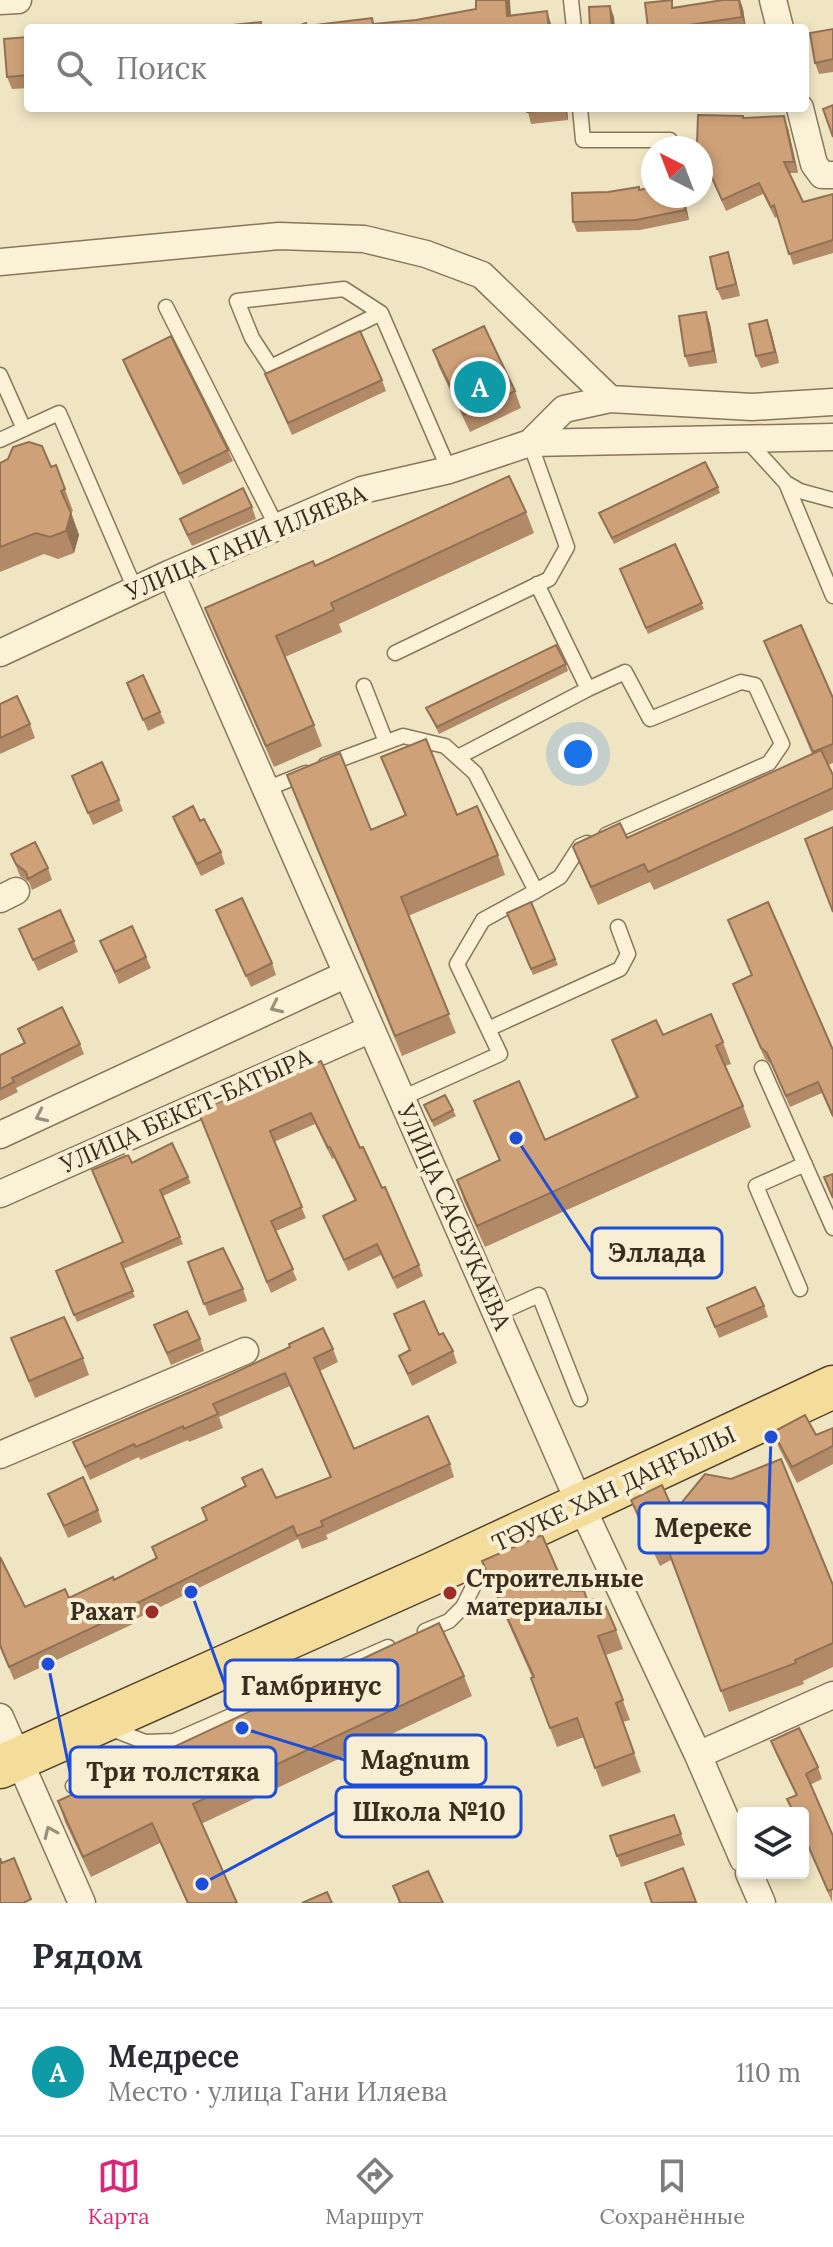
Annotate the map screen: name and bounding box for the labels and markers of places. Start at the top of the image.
pin: A [454,357,506,417]
callout: Эллада [592,1228,722,1278]
callout: Мереке [639,1503,768,1553]
place label: Строительные материалы [466,1563,644,1622]
marker: Строительные материалы [441,1584,459,1602]
place label: Рахат [70,1596,136,1627]
marker: Рахат [143,1603,161,1621]
callout: Гамбринус [225,1660,398,1710]
callout: Magnum [345,1735,486,1785]
callout: Три толстяка [70,1747,276,1797]
callout: Школа №10 [336,1787,521,1837]

